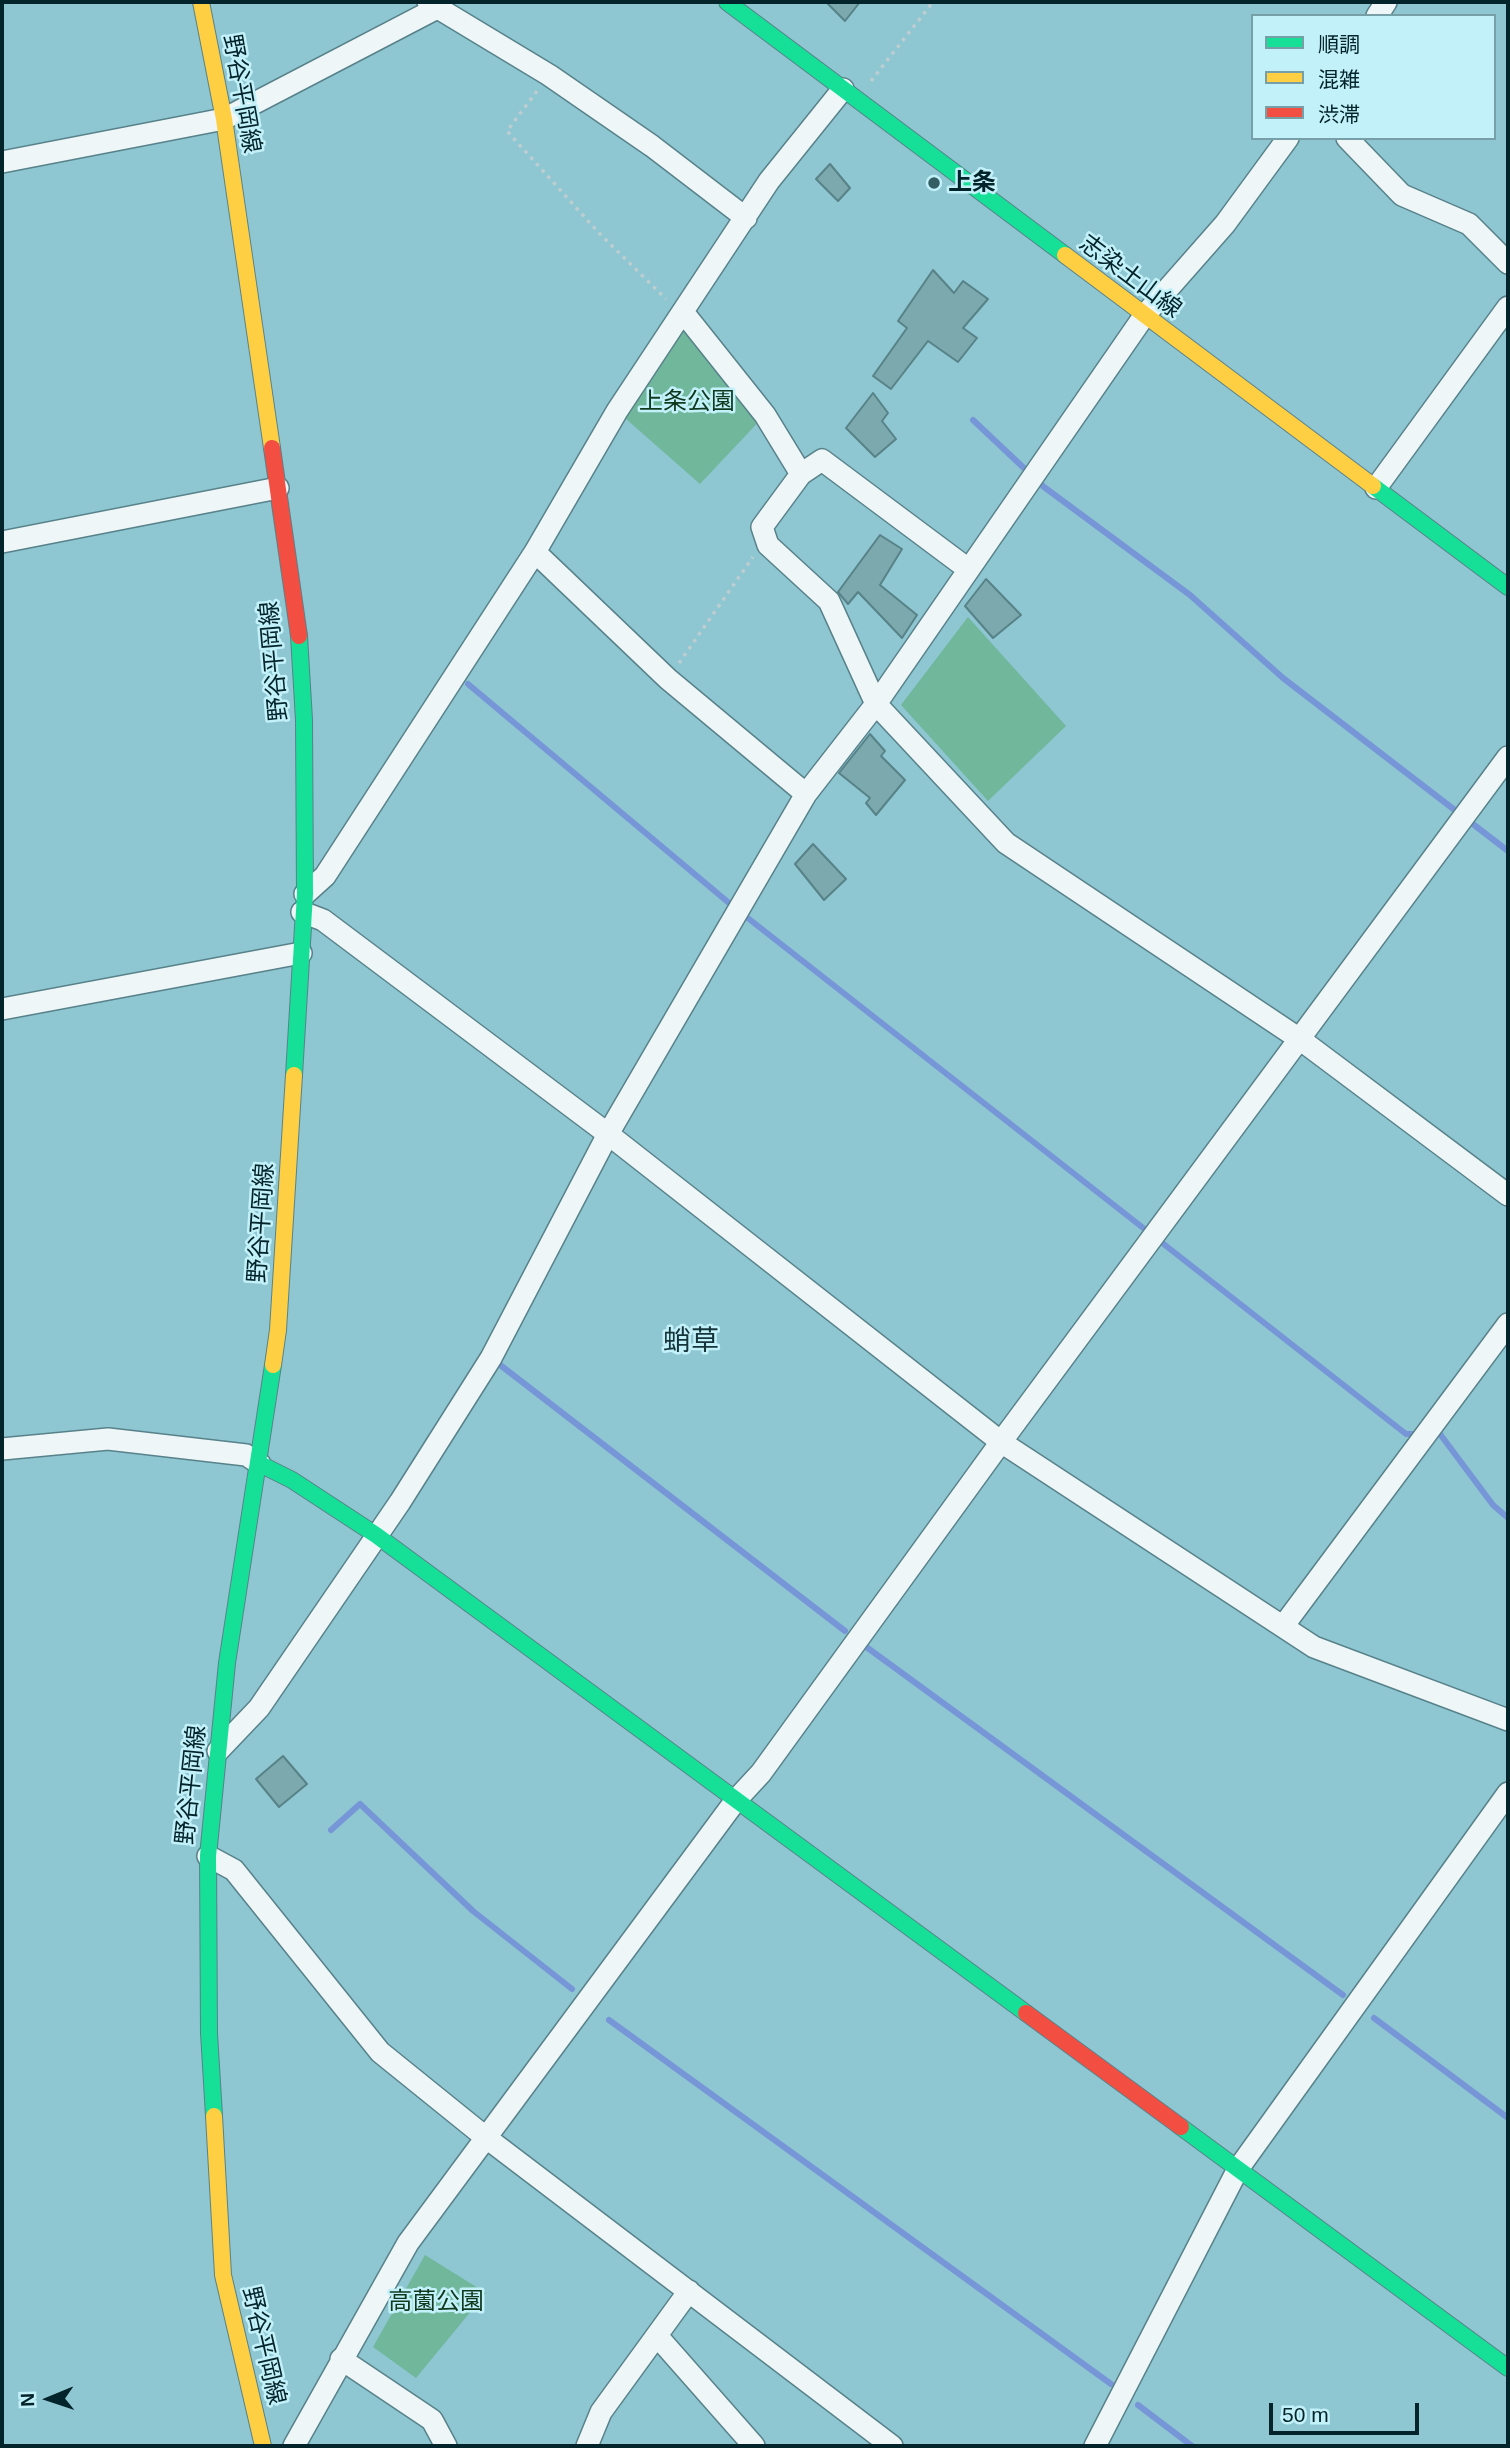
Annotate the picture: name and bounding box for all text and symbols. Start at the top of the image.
legend [1251,14,1496,140]
street label: 野谷平岡線 [216,32,266,156]
text: 順調 [1318,33,1360,56]
text: 混雑 [1318,68,1360,91]
text: 渋滞 [1318,103,1360,126]
place label: 上条 [948,169,996,197]
marker: 上条 [926,175,942,191]
street label: 志染土山線 [1073,229,1187,325]
park label: 上条公園 [639,388,735,416]
street label: 野谷平岡線 [255,600,295,722]
street label: 野谷平岡線 [243,1162,281,1284]
district label: 蛸草 [663,1325,719,1359]
street label: 野谷平岡線 [171,1724,213,1846]
street label: 野谷平岡線 [235,2284,291,2408]
park label: 高薗公園 [388,2288,484,2316]
north arrow [14,2364,84,2434]
scale bar [1272,2388,1422,2432]
text: N [17,2393,38,2407]
text: 50 m [1282,2403,1329,2426]

